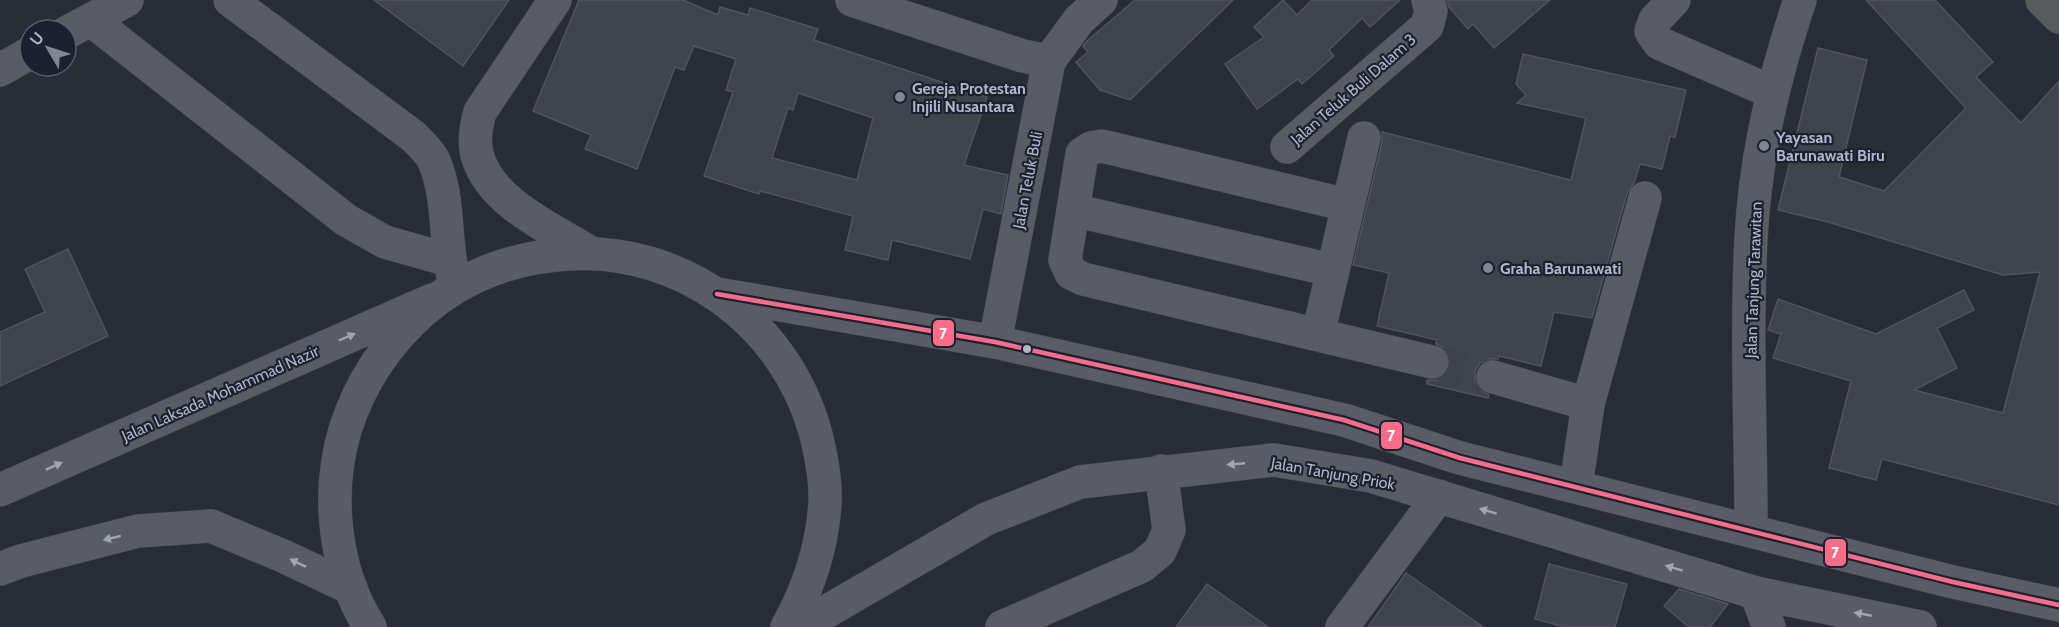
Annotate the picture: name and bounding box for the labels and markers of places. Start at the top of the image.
place label: Gereja Protestan Injili Nusantara [912,79,1026,116]
marker: Gereja Protestan Injili Nusantara [893,90,907,104]
place label: Yayasan Barunawati Biru [1775,128,1885,165]
marker: Yayasan Barunawati Biru [1757,139,1771,153]
place label: Graha Barunawati [1500,259,1621,278]
marker: Graha Barunawati [1481,261,1495,275]
unlabelled marker [1021,343,1033,355]

